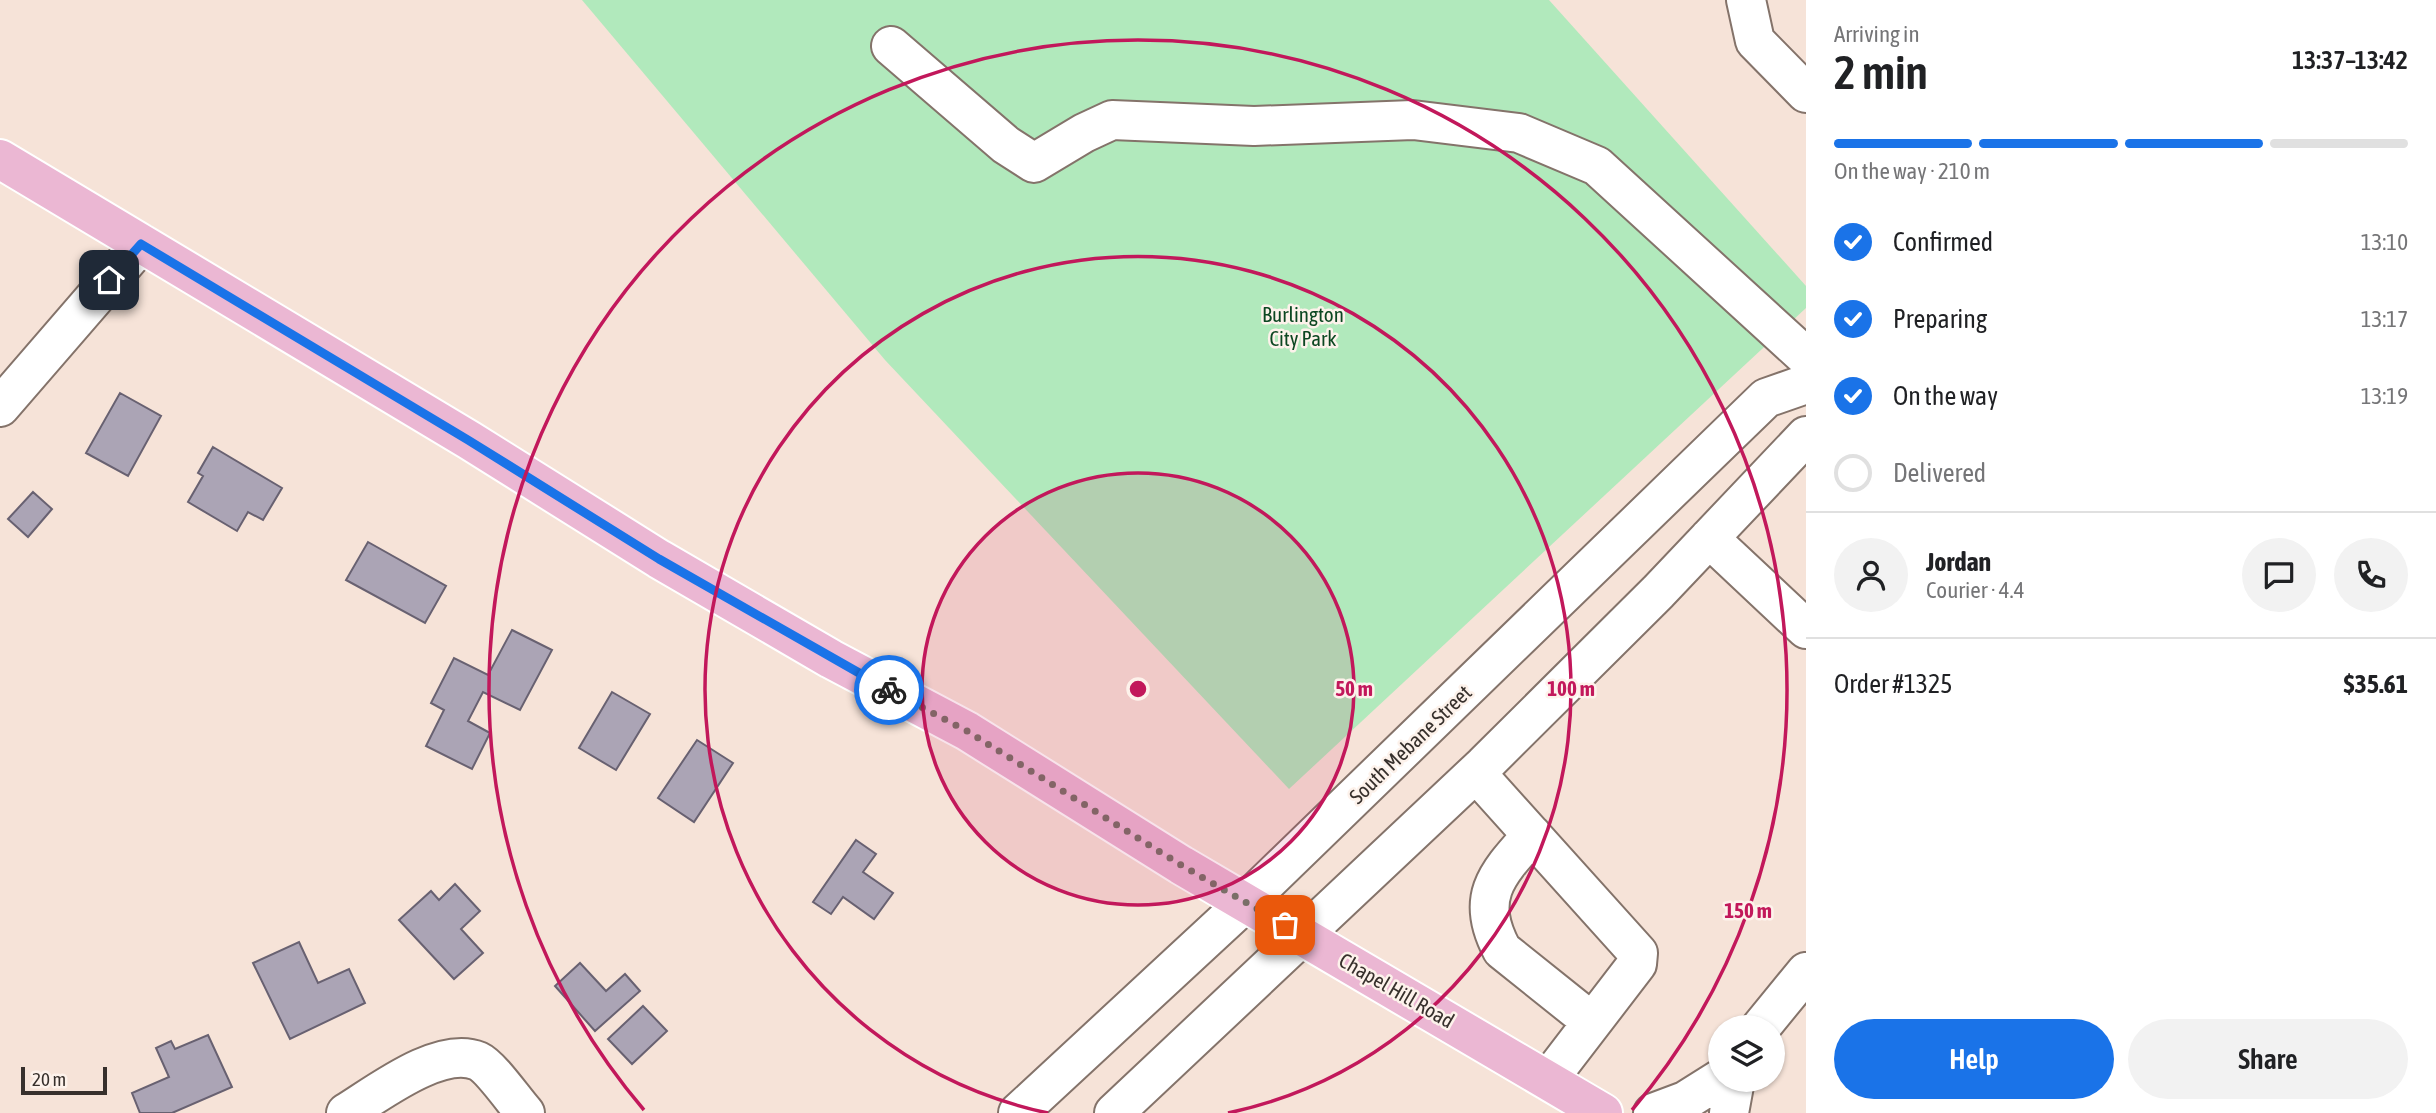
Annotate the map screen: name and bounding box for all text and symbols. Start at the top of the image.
text: Arriving in [1834,21,1920,47]
text: 13:37–13:42 [2292,45,2408,75]
text: 2 min [1834,46,1928,99]
text: On the way · 210 m [1834,158,1990,184]
icon: check [1834,223,1872,261]
text: Confirmed [1893,227,1993,257]
text: 13:10 [2361,229,2408,255]
pin [79,250,139,310]
icon: home [90,261,128,299]
icon: check [1834,300,1872,338]
park label: Burlington City Park [1262,302,1344,350]
text: Preparing [1893,304,1987,334]
text: 13:17 [2361,306,2408,332]
icon: check [1834,377,1872,415]
text: On the way [1893,381,1998,411]
text: 13:19 [2361,383,2408,409]
text: Delivered [1893,458,1986,488]
button: person [1834,538,1908,612]
button: chat [2242,538,2316,612]
button: phone [2334,538,2408,612]
text: Jordan [1926,547,1991,577]
text: Courier · 4.4 [1926,577,2025,603]
courier [854,655,924,725]
text: Order #1325 [1834,669,1953,699]
text: $35.61 [2344,669,2408,699]
icon: bike [870,671,908,709]
text: 50 m [1335,676,1373,700]
text: 100 m [1547,676,1595,700]
centre of rings [1126,677,1150,701]
street label: South Mebane Street [1344,680,1476,808]
pin [1255,895,1315,955]
text: 150 m [1724,898,1772,922]
icon: bag [1266,906,1304,944]
street label: Chapel Hill Road [1335,947,1459,1033]
map controls [1708,1015,1785,1092]
button: layers [1708,1015,1785,1092]
button: Help [1834,1019,2114,1099]
button: Share [2128,1019,2408,1099]
scale bar [21,1064,107,1096]
text: 20 m [32,1068,66,1090]

